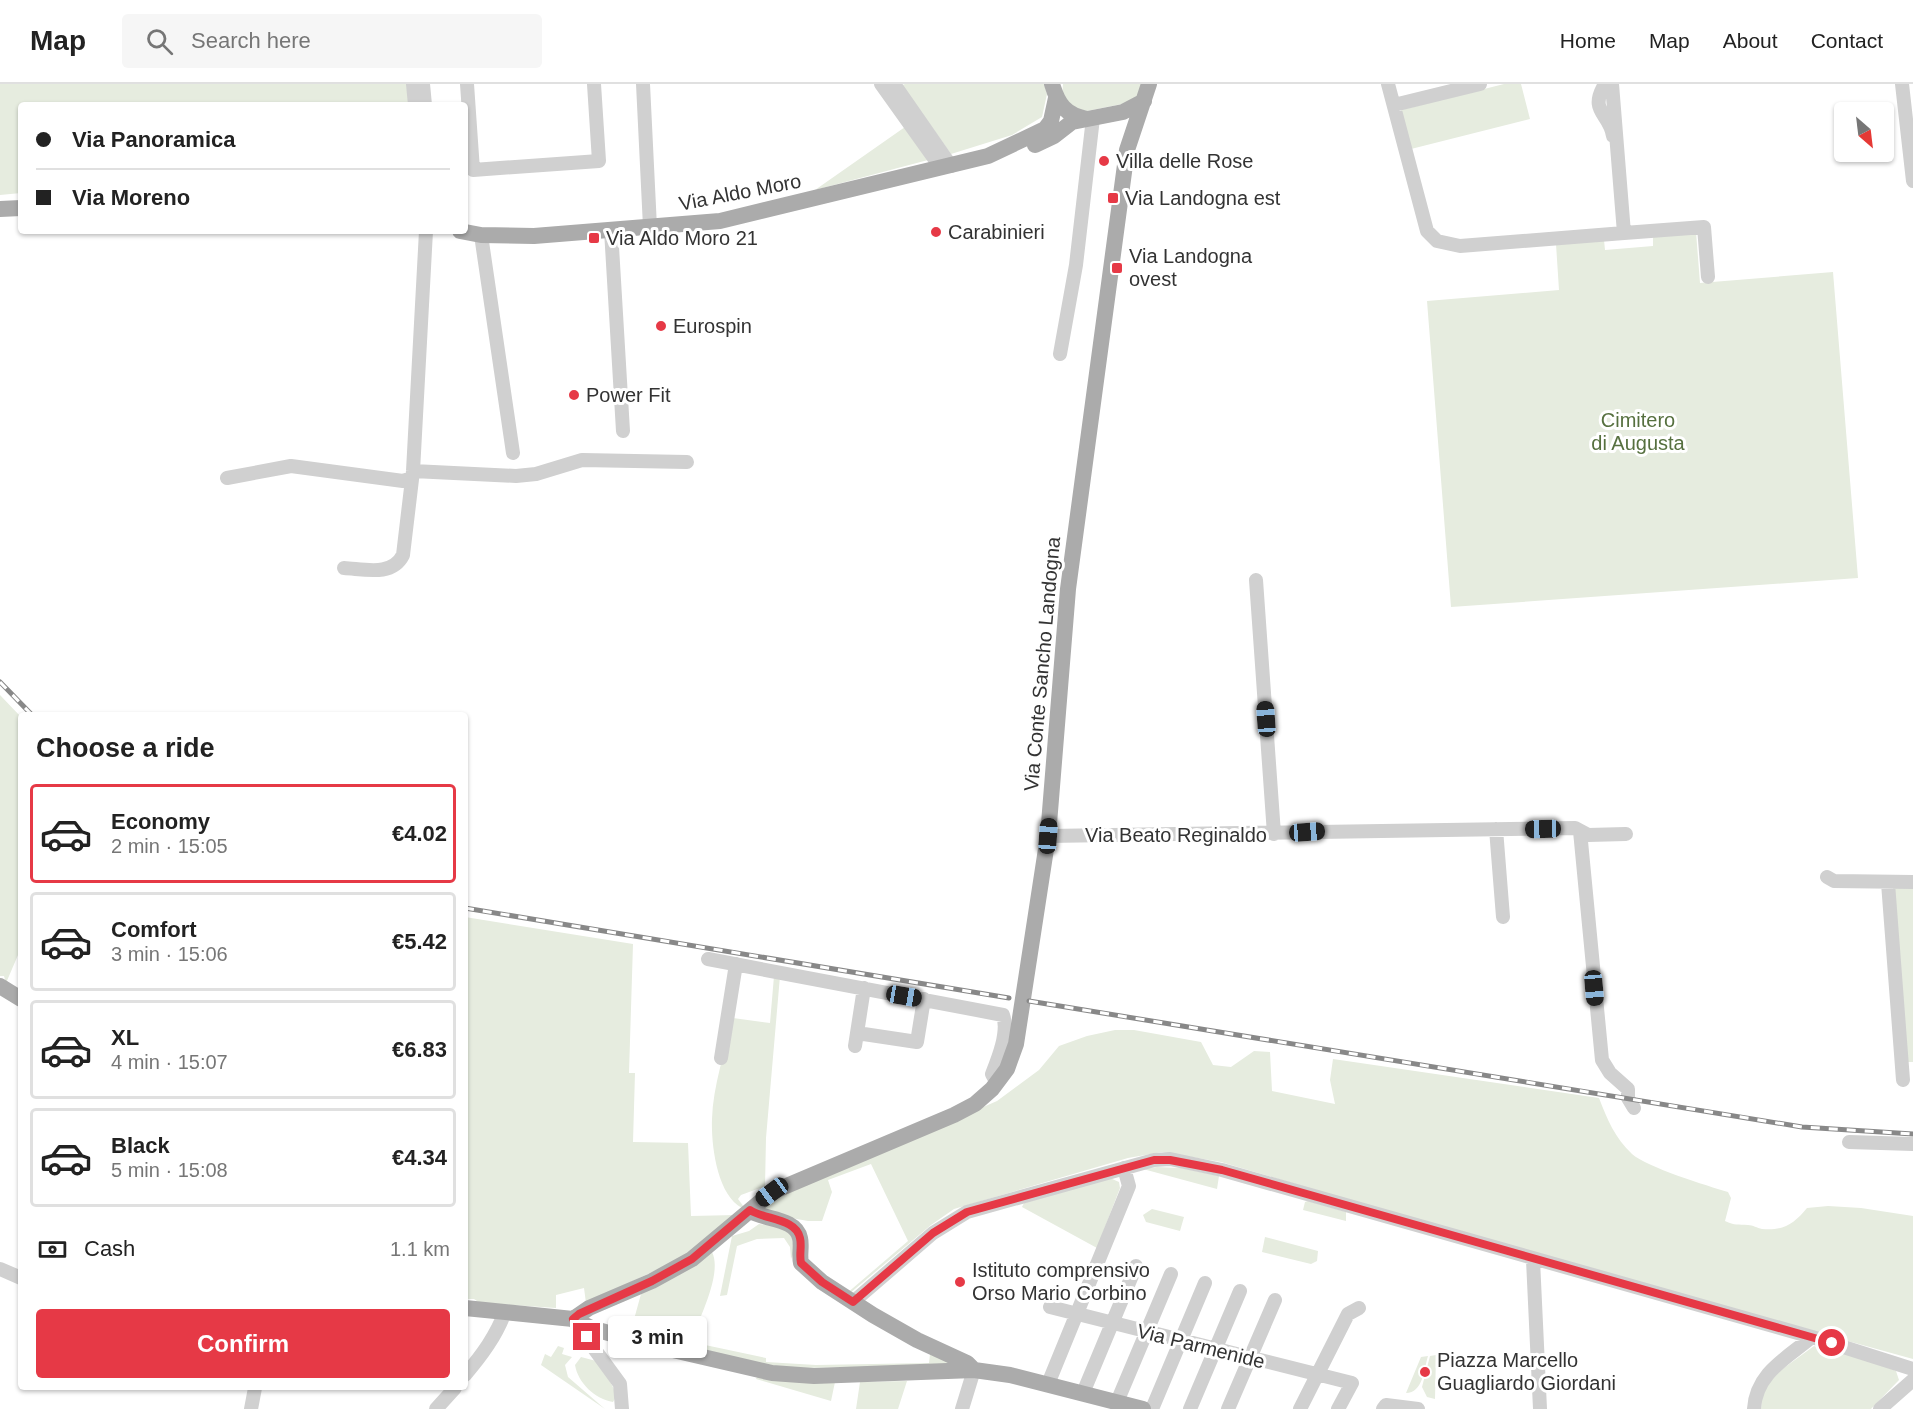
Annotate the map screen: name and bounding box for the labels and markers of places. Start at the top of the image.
place label: Villa delle Rose [1116,150,1254,172]
marker: Villa delle Rose [1097,154,1111,168]
place label: Via Landogna est [1125,187,1281,209]
marker: Via Landogna est [1106,191,1120,205]
place label: Carabinieri [948,221,1045,243]
marker: Carabinieri [929,225,943,239]
place label: Via Aldo Moro 21 [606,227,758,249]
marker: Via Aldo Moro 21 [587,231,601,245]
place label: Via Landogna ovest [1129,245,1253,290]
marker: Via Landogna ovest [1110,261,1124,275]
place label: Eurospin [673,315,752,337]
marker: Eurospin [654,319,668,333]
place label: Power Fit [586,384,671,406]
marker: Power Fit [567,388,581,402]
place label: Istituto comprensivo Orso Mario Corbino [972,1259,1150,1304]
marker: Istituto comprensivo Orso Mario Corbino [953,1275,967,1289]
place label: Piazza Marcello Guagliardo Giordani [1437,1349,1616,1394]
marker: Piazza Marcello Guagliardo Giordani [1418,1365,1432,1379]

